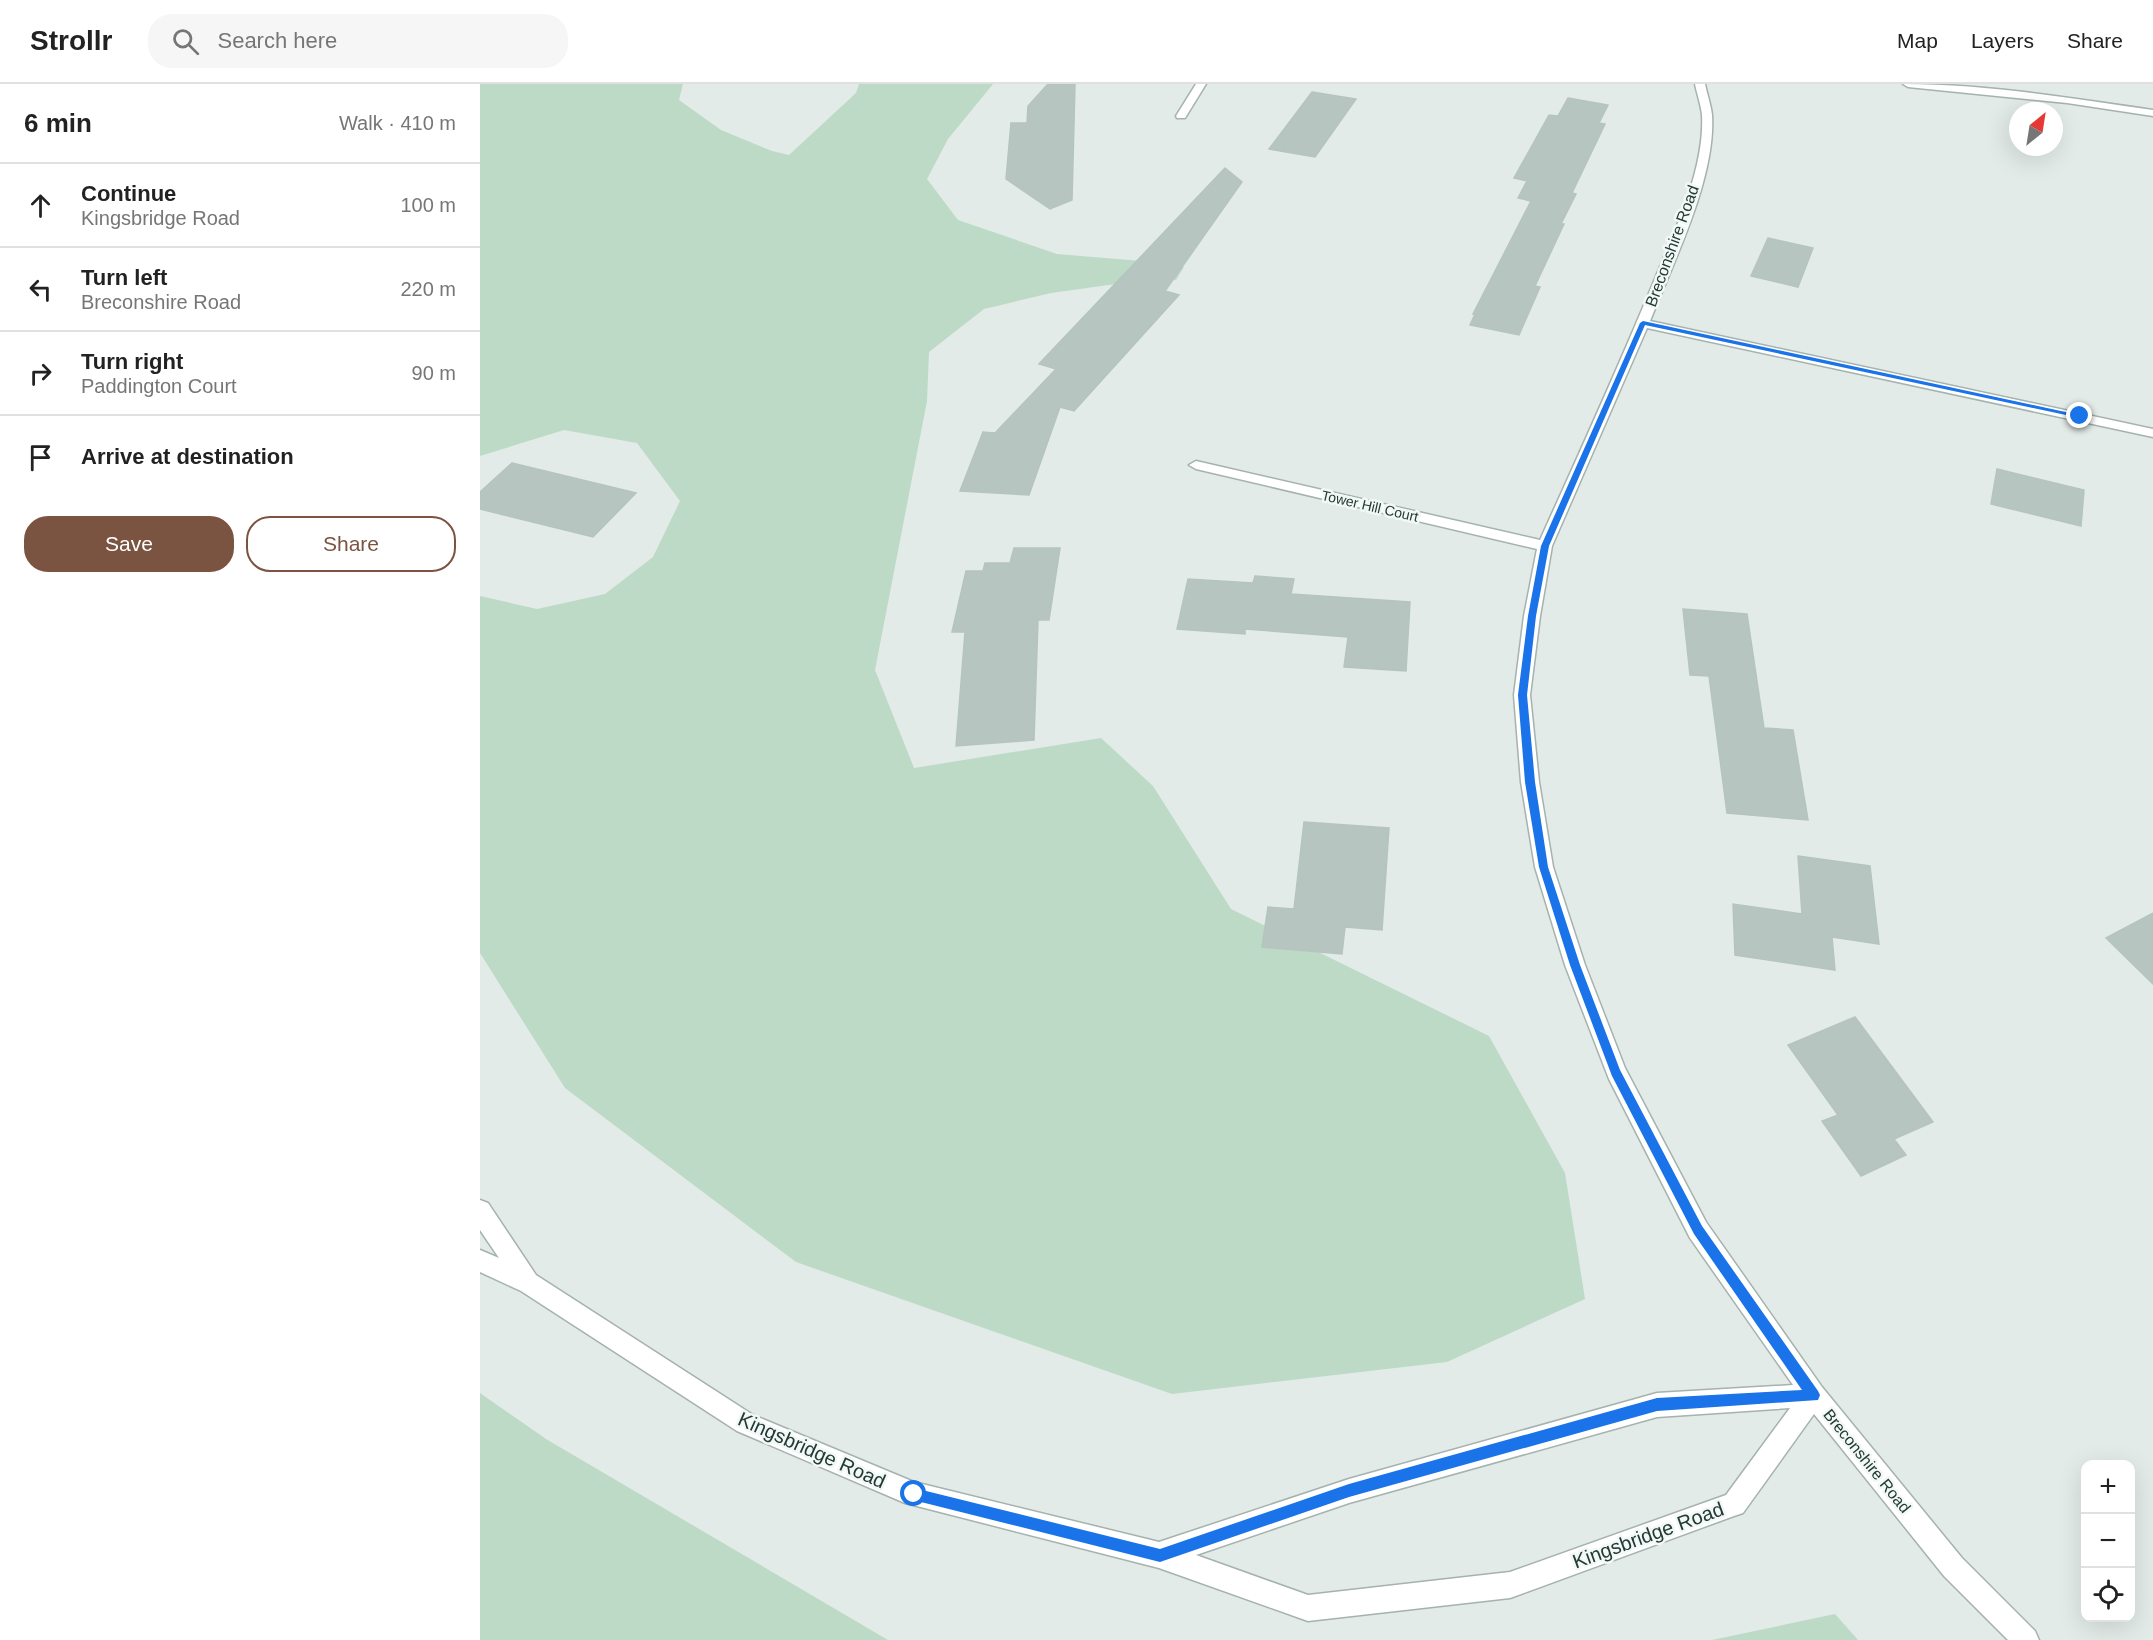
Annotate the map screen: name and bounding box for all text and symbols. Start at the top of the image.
search box [148,14,568,68]
text: Strollr [30,25,112,56]
icon: search [169,25,202,58]
text: Search here [217,28,337,53]
text: Map [1897,29,1938,52]
text: Layers [1971,29,2034,52]
text: Share [2067,29,2123,52]
north arrow [2009,102,2063,156]
text: 6 min [24,108,92,138]
text: Walk · 410 m [339,112,456,134]
text: Continue [81,181,176,206]
street label: Breconshire Road [1642,183,1702,309]
icon: ahead [24,189,57,222]
text: 100 m [400,194,456,216]
text: Kingsbridge Road [81,207,240,229]
text: Turn left [81,265,167,290]
icon: left [24,273,57,306]
text: 220 m [400,278,456,300]
text: Breconshire Road [81,291,241,313]
text: Turn right [81,349,183,374]
icon: right [24,357,57,390]
text: 90 m [412,362,456,384]
text: Paddington Court [81,375,237,397]
route end [2066,402,2092,428]
icon: arrive [24,441,57,474]
text: Arrive at destination [81,444,294,469]
street label: Tower Hill Court [1320,487,1420,525]
button: Save [24,516,234,572]
button: Share [246,516,456,572]
street label: Breconshire Road [1820,1406,1914,1516]
street label: Kingsbridge Road [735,1408,889,1492]
map controls [2081,1460,2135,1622]
button: + [2081,1460,2135,1514]
route start [900,1480,926,1506]
street label: Kingsbridge Road [1570,1497,1726,1573]
button: − [2081,1514,2135,1568]
button: locate [2081,1568,2135,1622]

